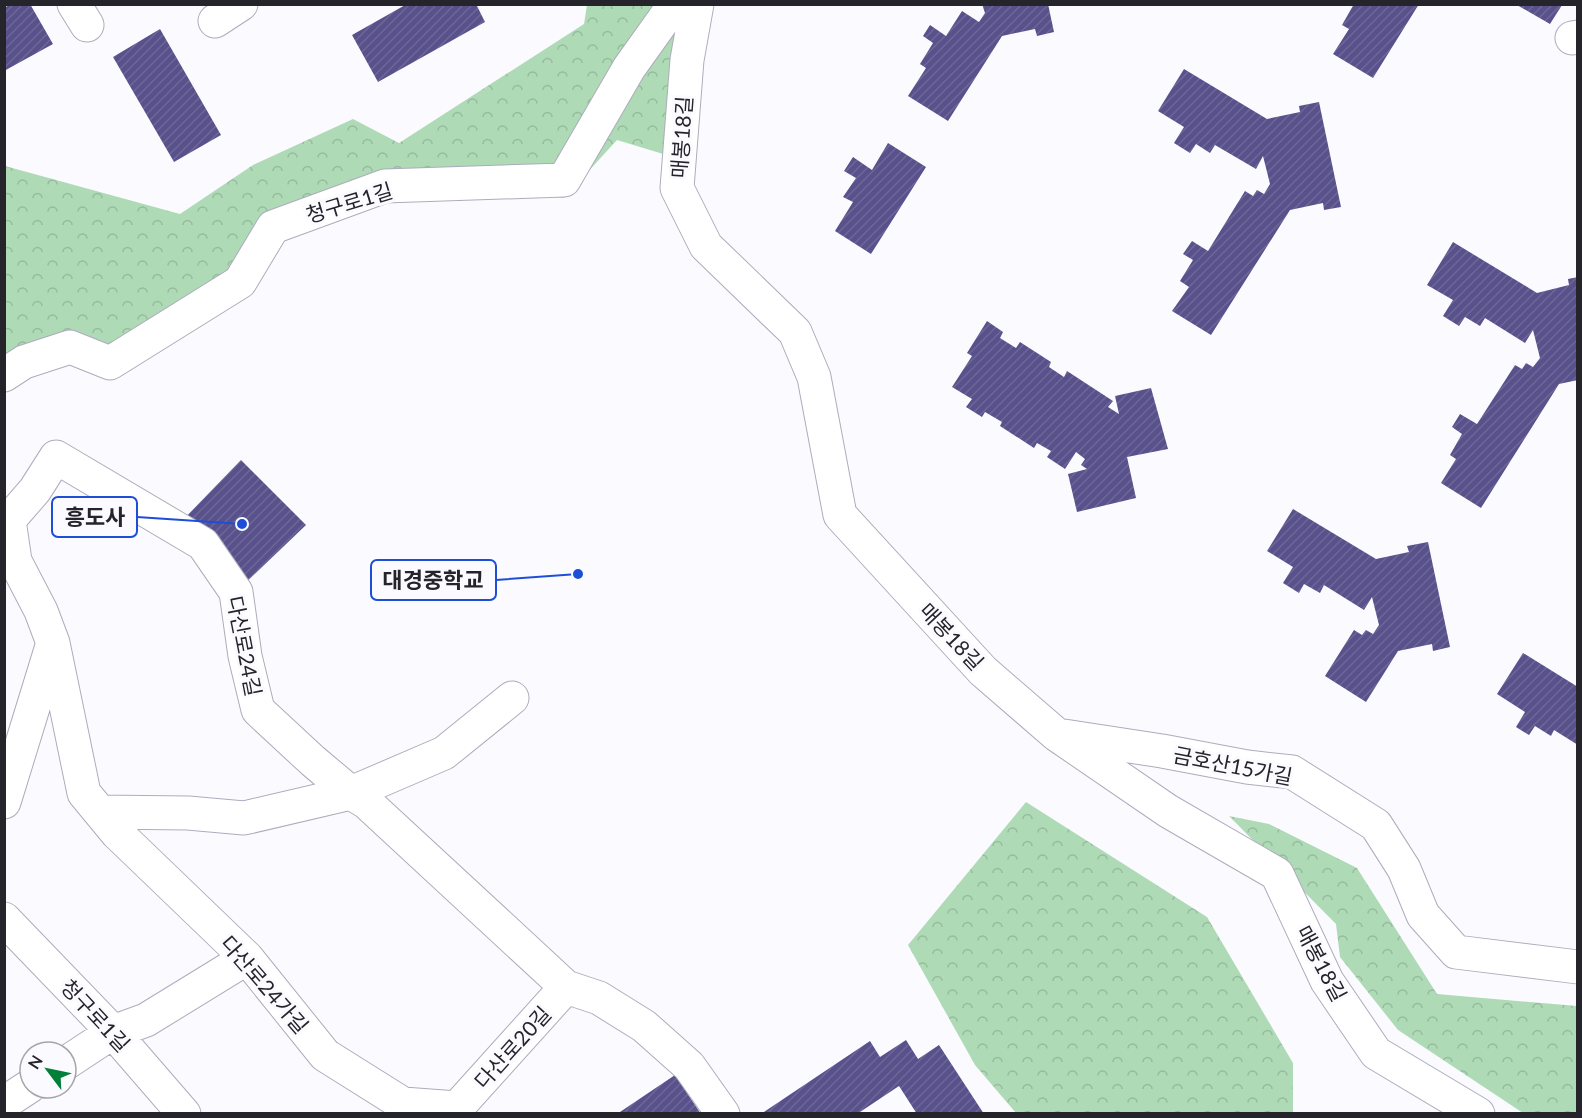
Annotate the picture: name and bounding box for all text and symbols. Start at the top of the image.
street label: 매봉18길 [666,95,696,179]
street label: 청구로1길 [303,177,395,227]
callout: 흥도사 [52,497,137,537]
text: 흥도사 [65,503,125,530]
callout: 대경중학교 [371,560,496,600]
text: 대경중학교 [382,566,484,593]
street label: 다산로24길 [223,594,267,698]
street label: 매봉18길 [915,597,989,675]
street label: 금호산15가길 [1171,741,1295,789]
street label: 매봉18길 [1292,921,1352,1005]
street label: 다산로24가길 [216,930,314,1038]
street label: 청구로1길 [56,974,136,1056]
street label: 다산로20길 [469,1001,555,1093]
north arrow [18,1040,78,1100]
text: N [24,1052,46,1072]

